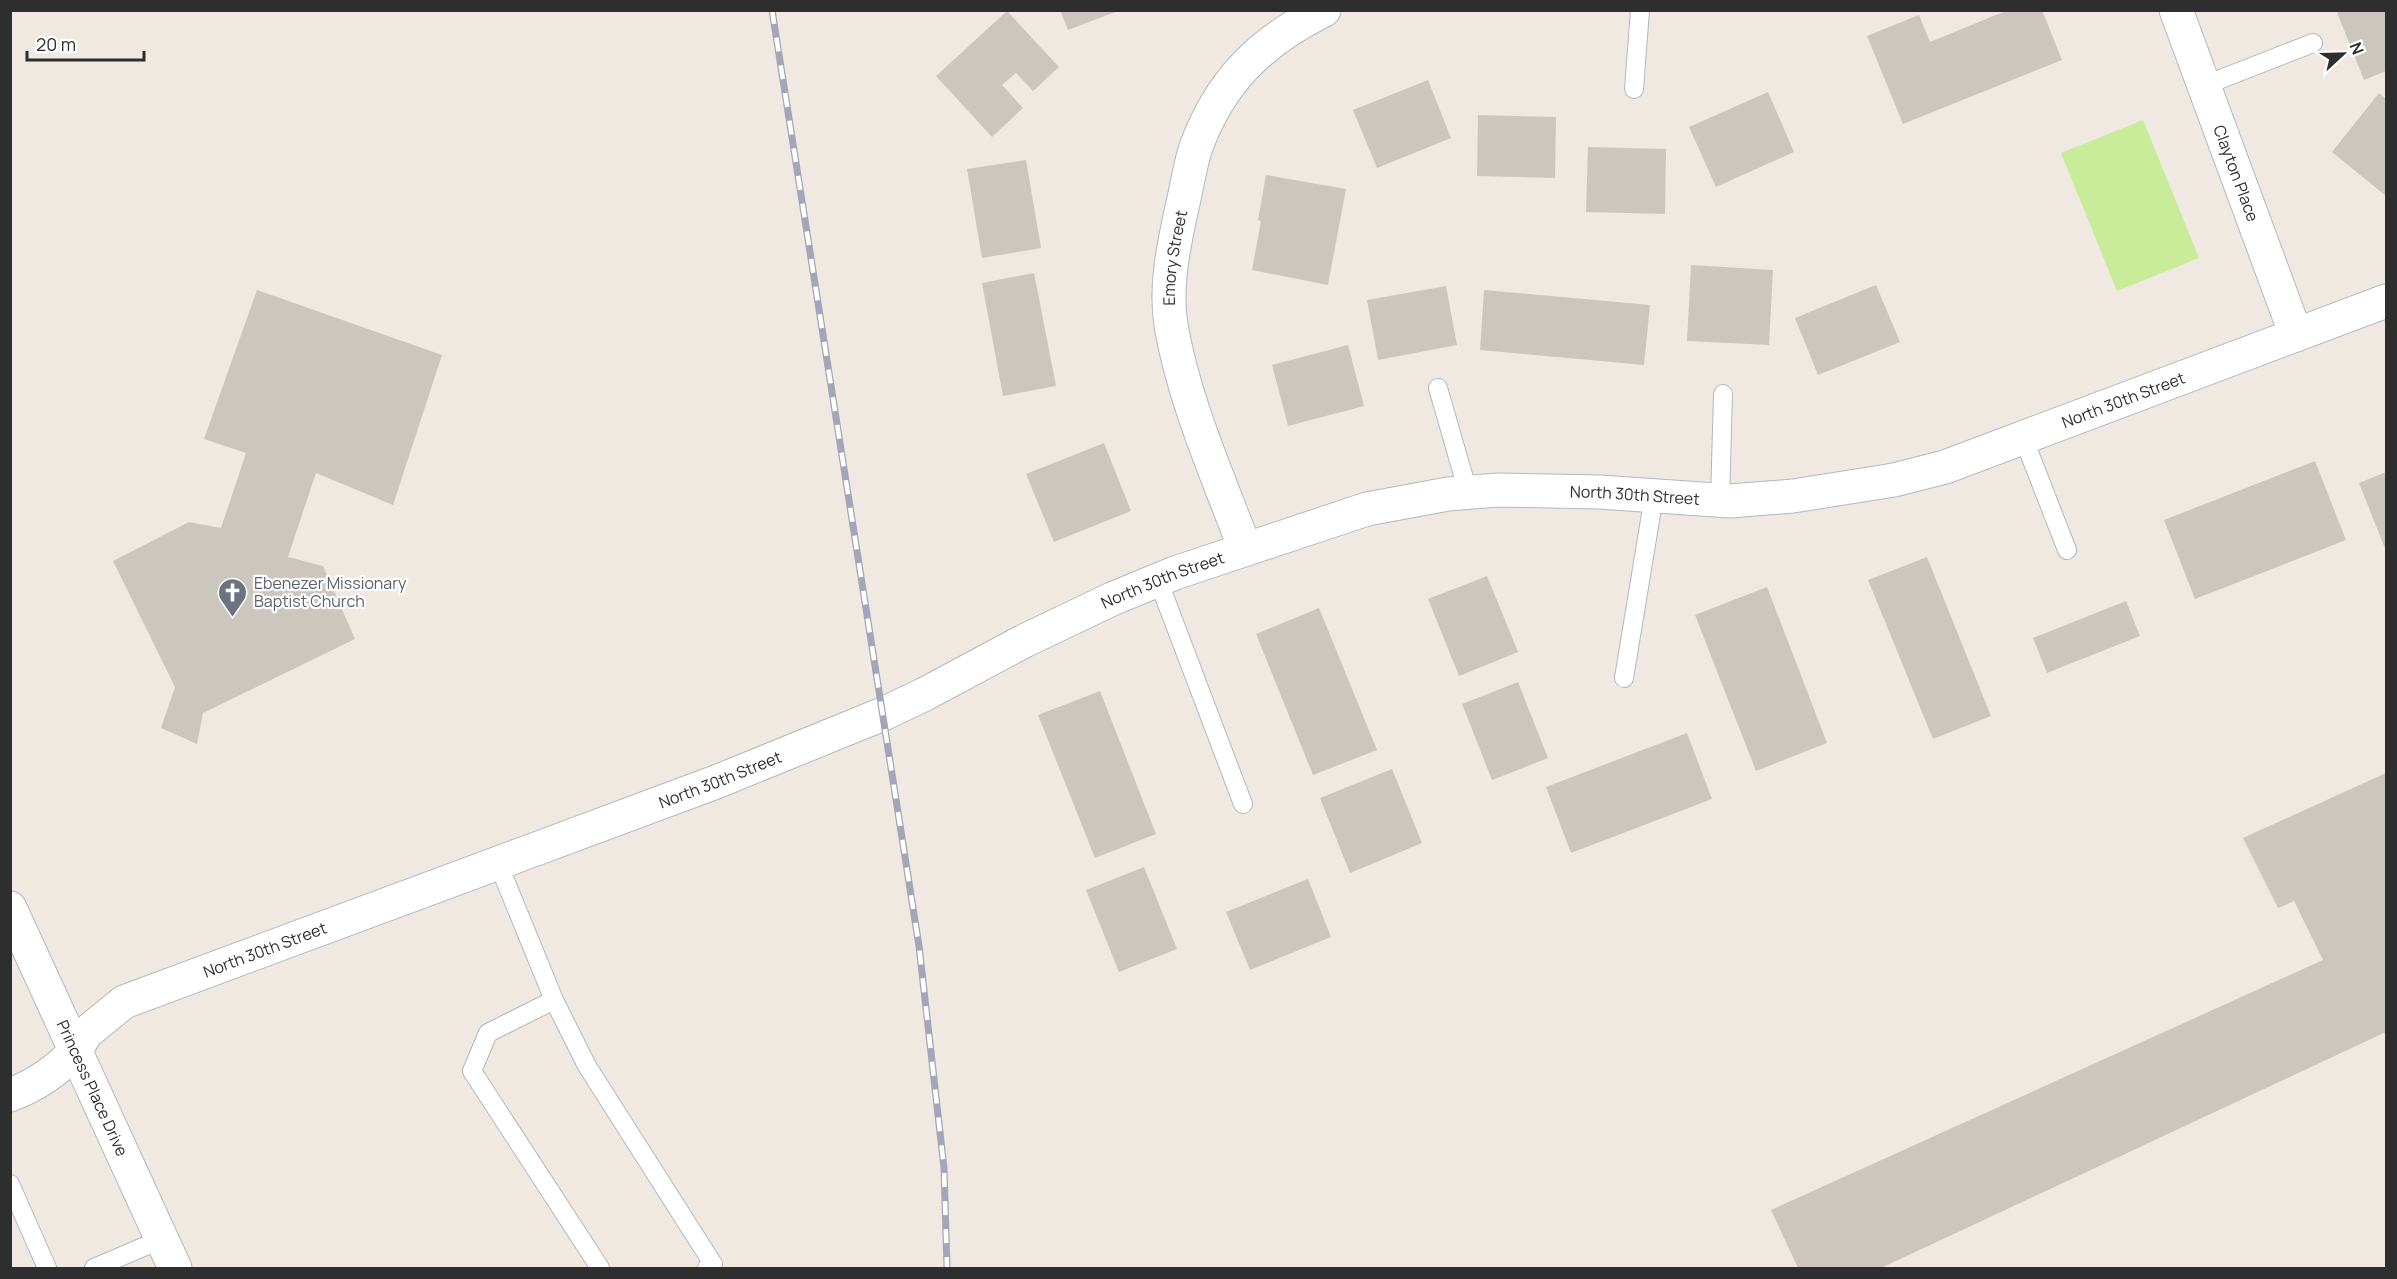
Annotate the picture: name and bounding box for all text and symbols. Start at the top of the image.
scale bar [27,24,144,62]
north arrow [2313,24,2373,84]
text: 20 m [36,32,76,56]
text: N [2345,39,2369,58]
street label: Clayton Place [2208,122,2264,225]
street label: Emory Street [1158,208,1192,306]
street label: North 30th Street [2059,367,2188,433]
street label: North 30th Street [1570,480,1701,510]
street label: North 30th Street [1097,546,1227,614]
place label: Ebenezer Missionary Baptist Church [254,572,407,612]
church icon: Ebenezer Missionary Baptist Church [217,576,249,618]
street label: North 30th Street [656,746,785,813]
street label: North 30th Street [200,917,330,983]
street label: Princess Place Drive [52,1016,133,1160]

